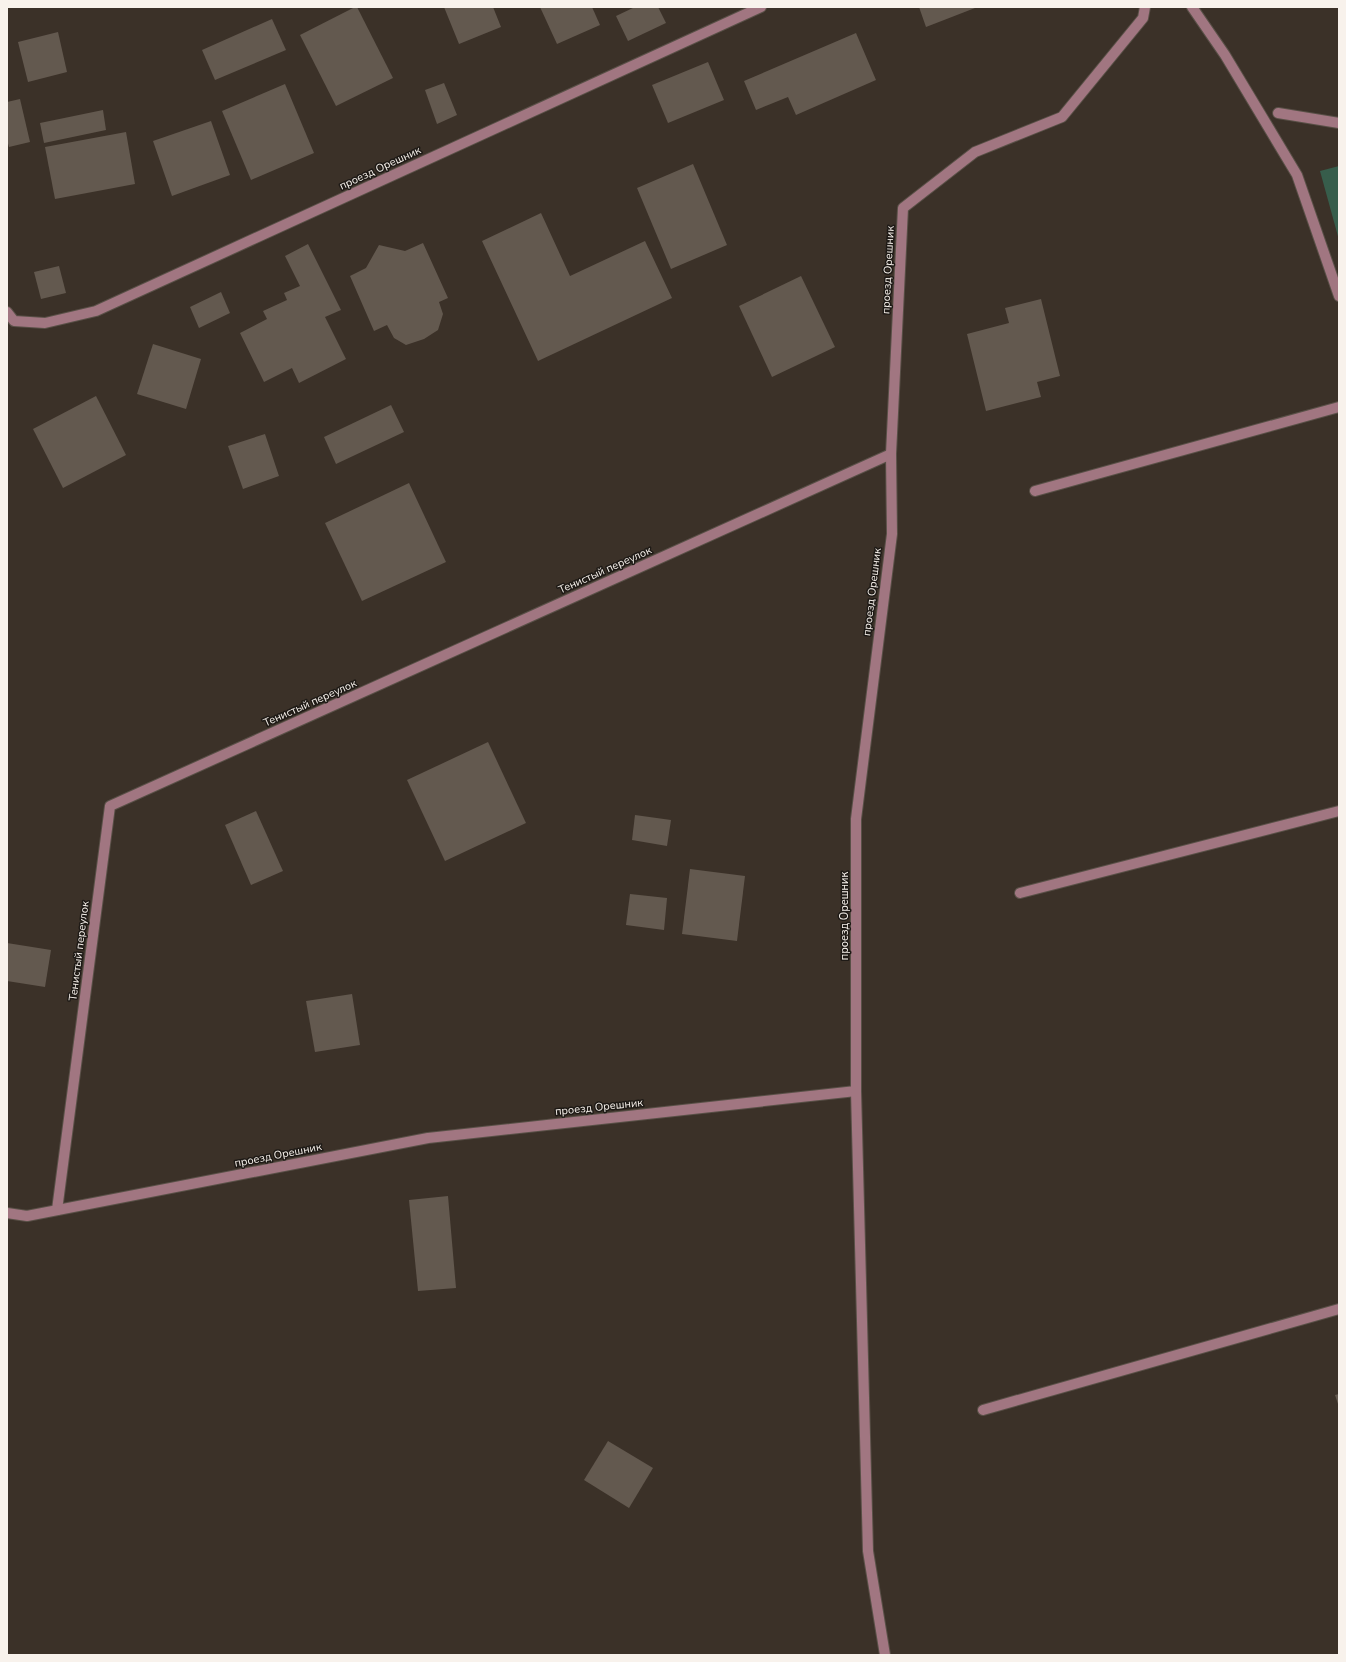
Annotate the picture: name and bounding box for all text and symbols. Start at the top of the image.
street label: проезд Орешник [337,142,423,193]
street label: проезд Орешник [878,225,898,315]
street label: Тенистый переулок [556,543,654,597]
street label: проезд Орешник [859,547,885,637]
street label: Тенистый переулок [261,676,359,730]
street label: проезд Орешник [837,872,852,960]
street label: Тенистый переулок [65,900,93,1002]
street label: проезд Орешник [554,1095,644,1119]
street label: проезд Орешник [233,1139,323,1171]

